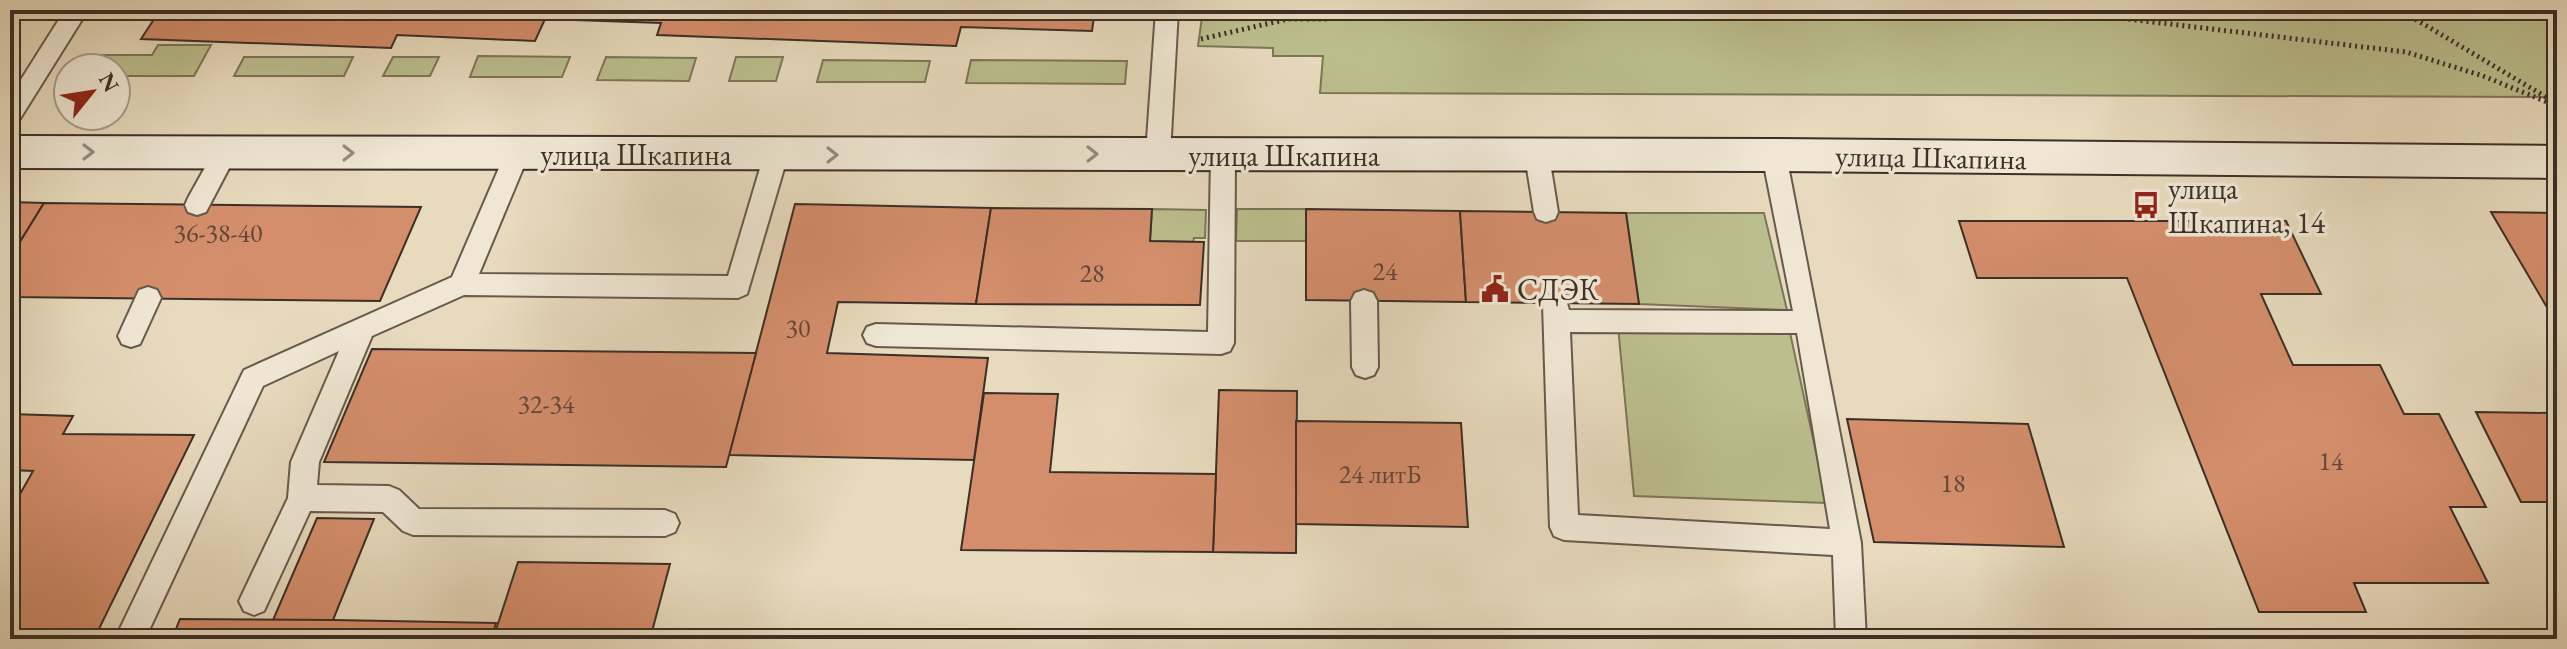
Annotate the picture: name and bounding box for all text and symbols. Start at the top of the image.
north arrow [52,52,132,132]
text: N [92,67,126,97]
street label: улица Шкапина [540,135,732,174]
street label: улица Шкапина [1188,136,1380,175]
street label: улица Шкапина [1835,136,2027,178]
one-way arrow [82,143,95,161]
one-way arrow [342,144,355,162]
one-way arrow [1086,145,1099,163]
one-way arrow [826,146,839,164]
place label: улица Шкапина, 14 [2168,169,2326,242]
bus stop icon: улица Шкапина, 14 [2131,190,2161,220]
house number: 36-38-40 [173,216,263,250]
house number: 24 [1373,254,1398,288]
house number: 28 [1080,256,1104,290]
place label: СДЭК [1517,270,1599,309]
public building icon: СДЭК [1480,274,1510,304]
house number: 30 [786,311,810,345]
house number: 32-34 [517,387,575,421]
house number: 14 [2319,444,2344,478]
house number: 24 литБ [1339,457,1421,491]
house number: 18 [1941,466,1965,500]

